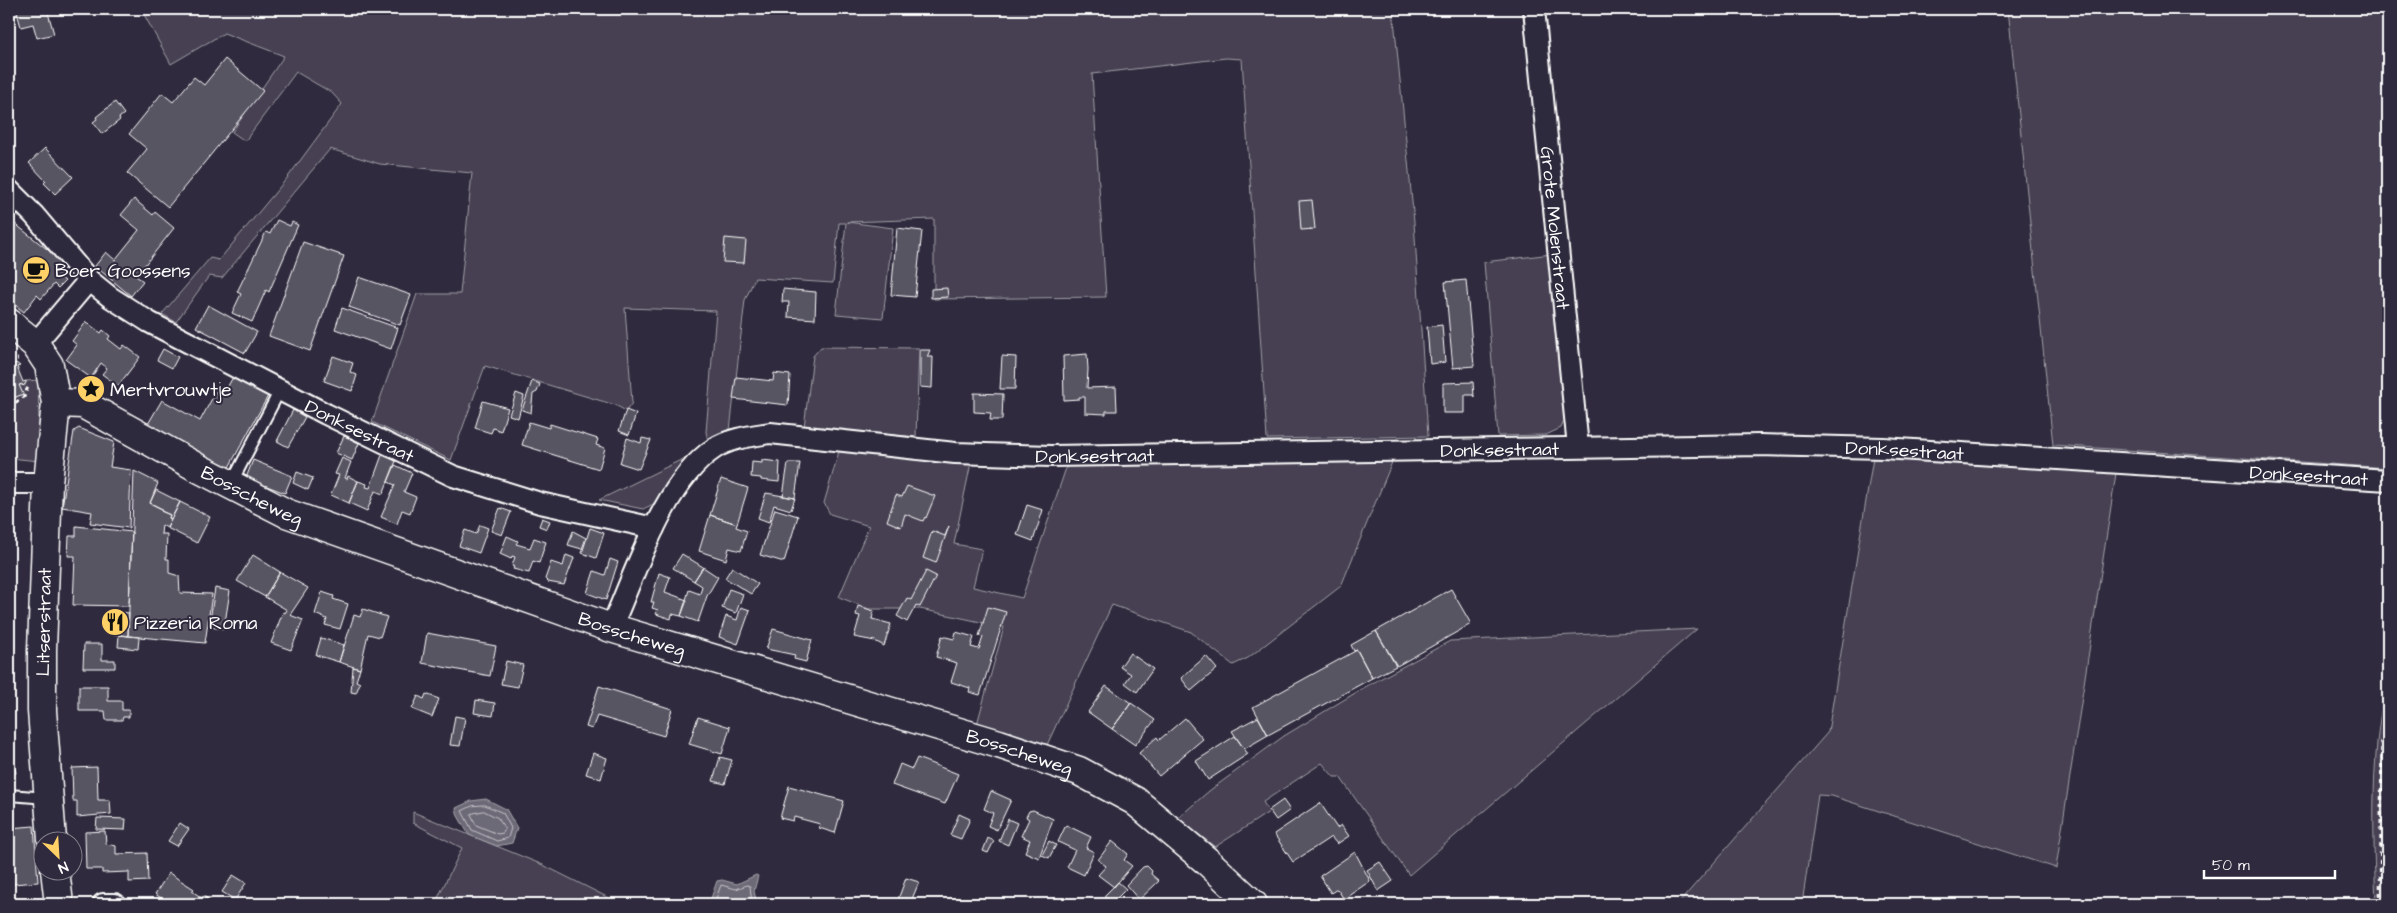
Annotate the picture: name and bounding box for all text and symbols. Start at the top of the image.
street label: Grote Molenstraat [1533,145,1576,311]
cafe icon: Boer Goossens [21,255,51,285]
place label: Boer Goossens [55,258,191,285]
place icon: Mertvrouwtje [76,374,106,404]
place label: Mertvrouwtje [110,377,232,404]
street label: Donksestraat [300,393,419,470]
street label: Donksestraat [1845,435,1965,468]
street label: Donksestraat [1440,436,1560,465]
street label: Donksestraat [1035,442,1155,471]
street label: Donksestraat [2249,459,2369,494]
street label: Bosscheweg [196,460,306,534]
street label: Litserstraat [30,567,59,677]
street label: Bosscheweg [574,606,688,665]
restaurant icon: Pizzeria Roma [100,607,130,637]
place label: Pizzeria Roma [134,610,258,637]
street label: Bosscheweg [963,723,1076,784]
north arrow [32,830,82,880]
scale bar [2204,848,2336,880]
text: 50 m [2212,855,2250,876]
text: N [55,856,71,878]

